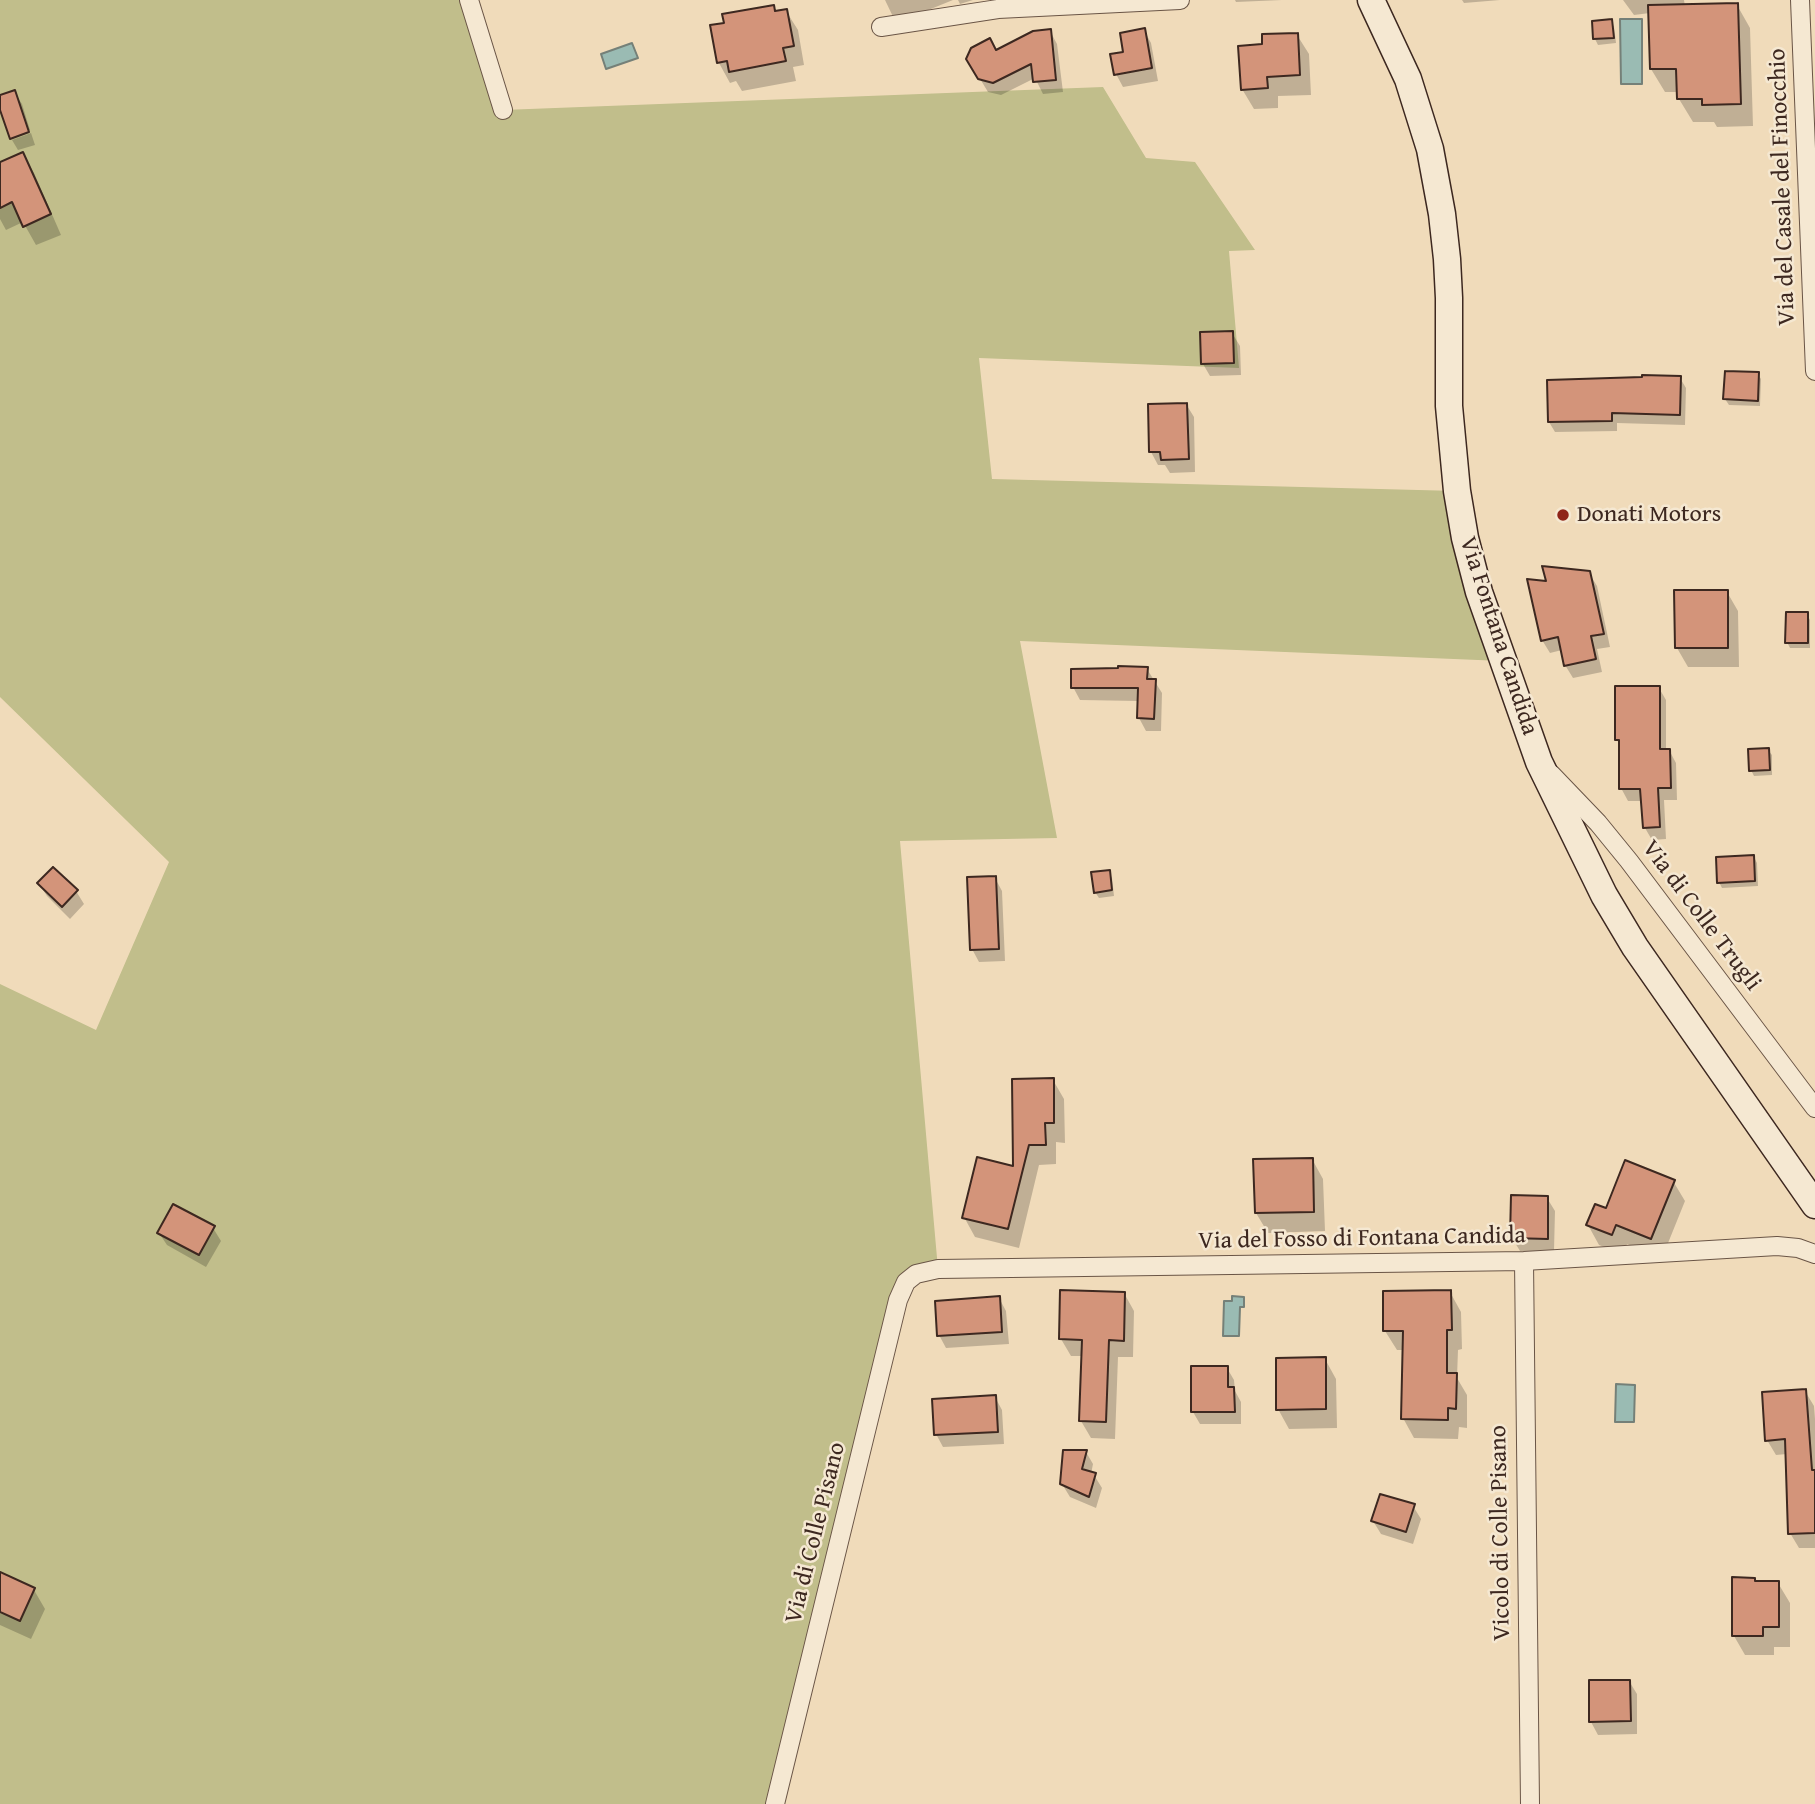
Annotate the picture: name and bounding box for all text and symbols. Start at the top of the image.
street label: Via del Casale del Finocchio [1764,48,1802,326]
place label: Donati Motors [1577,501,1721,529]
marker: Donati Motors [1555,507,1571,523]
street label: Via Fontana Candida [1452,533,1544,739]
street label: Via di Colle Trugli [1635,835,1767,997]
street label: Via del Fosso di Fontana Candida [1198,1222,1526,1256]
street label: Vicolo di Colle Pisano [1485,1425,1517,1641]
street label: Via di Colle Pisano [780,1440,852,1626]

